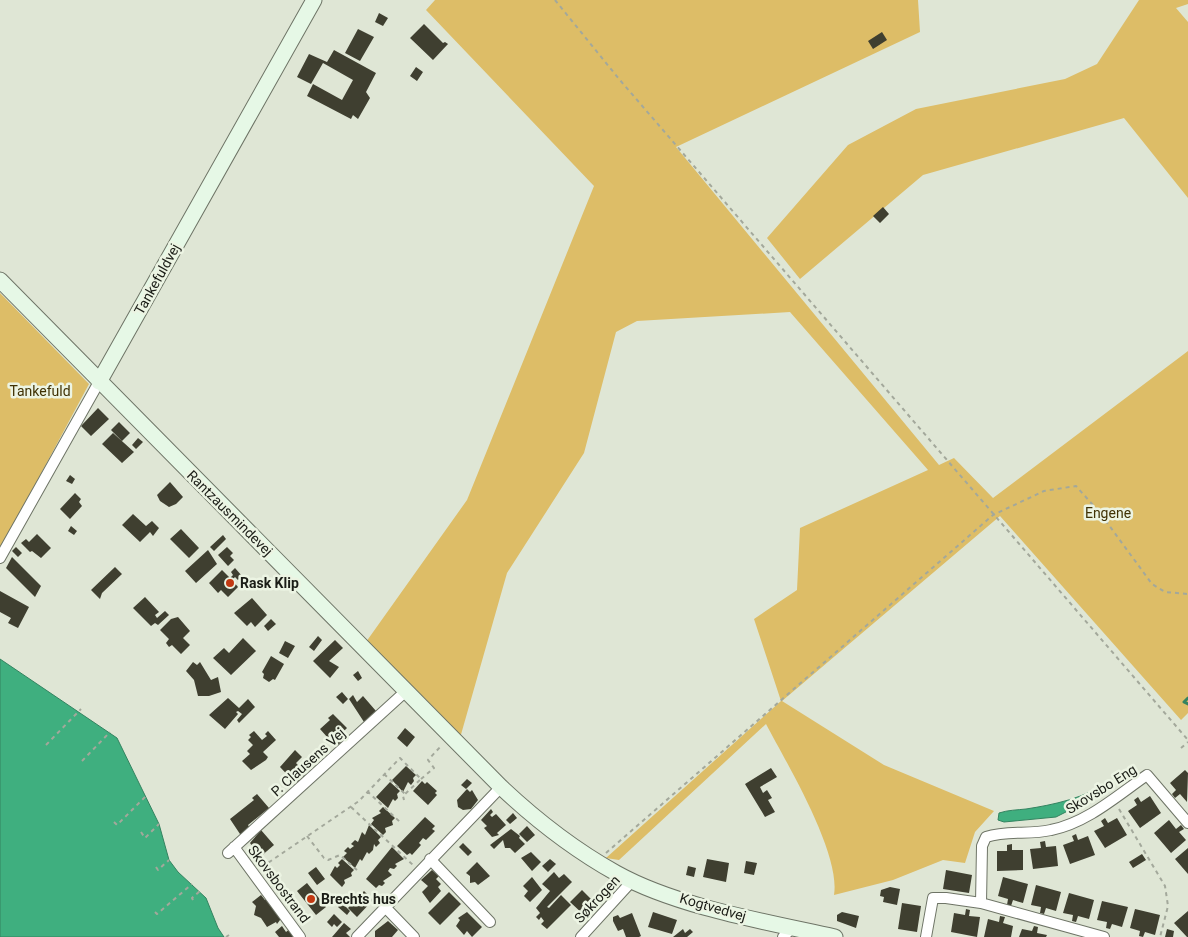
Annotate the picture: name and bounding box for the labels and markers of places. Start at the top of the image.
place label: Rask Klip [240,575,299,591]
marker: Rask Klip [224,577,236,589]
place label: Brechts hus [321,891,396,907]
marker: Brechts hus [305,893,317,905]

